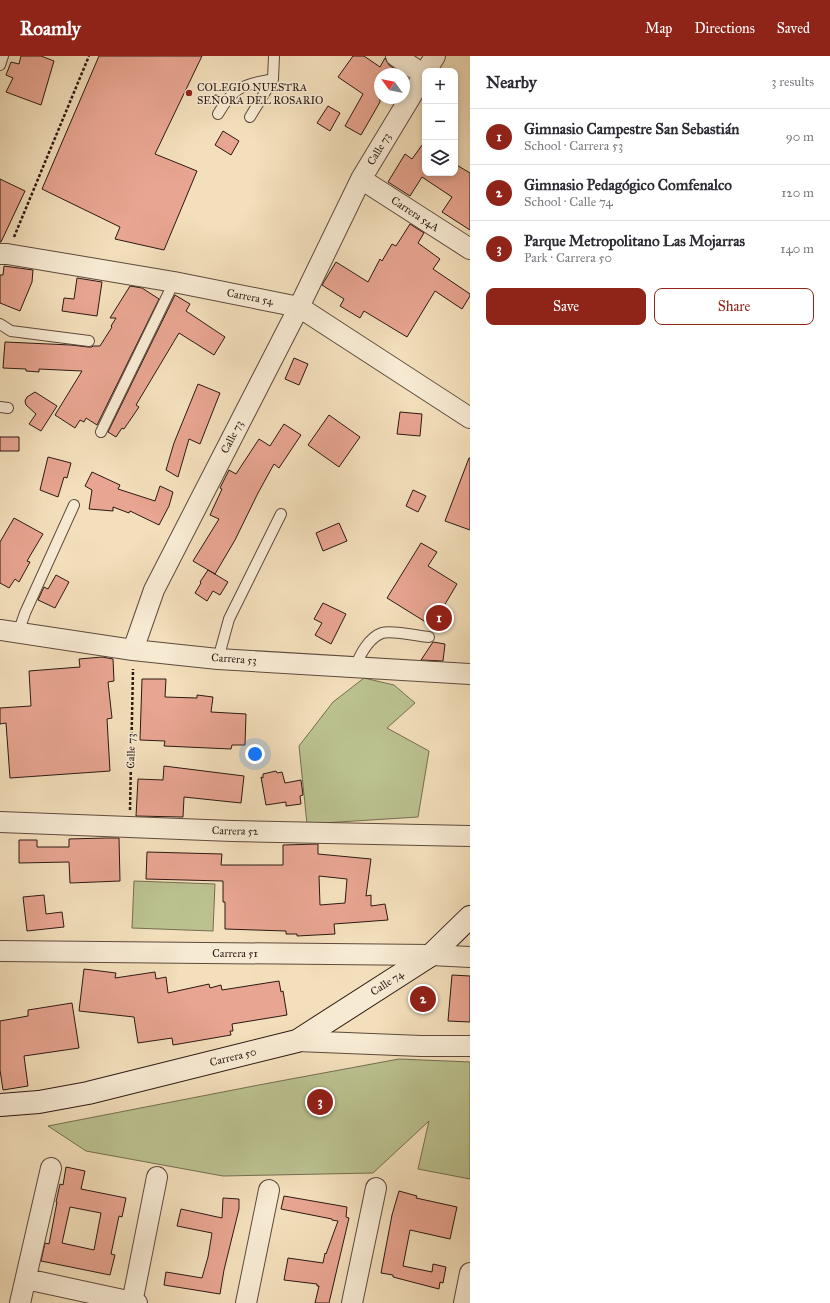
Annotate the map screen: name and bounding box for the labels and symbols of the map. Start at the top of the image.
north arrow [374,68,410,104]
place label: COLEGIO NUESTRA SEÑORA DEL ROSARIO [197,81,323,107]
marker: COLEGIO NUESTRA SEÑORA DEL ROSARIO [184,88,194,98]
street label: Calle 73 [364,131,394,167]
street label: Carrera 54A [389,194,442,235]
street label: Carrera 54 [226,286,275,308]
street label: Calle 73 [218,418,246,456]
pin: 1 [426,603,452,633]
street label: Carrera 53 [211,651,257,667]
street label: Calle 73 [124,733,138,769]
your location [245,744,265,764]
street label: Carrera 52 [212,824,259,838]
street label: Carrera 51 [212,947,258,960]
street label: Calle 74 [368,967,407,998]
pin: 2 [410,984,436,1014]
street label: Carrera 50 [208,1045,258,1069]
pin: 3 [307,1087,333,1117]

